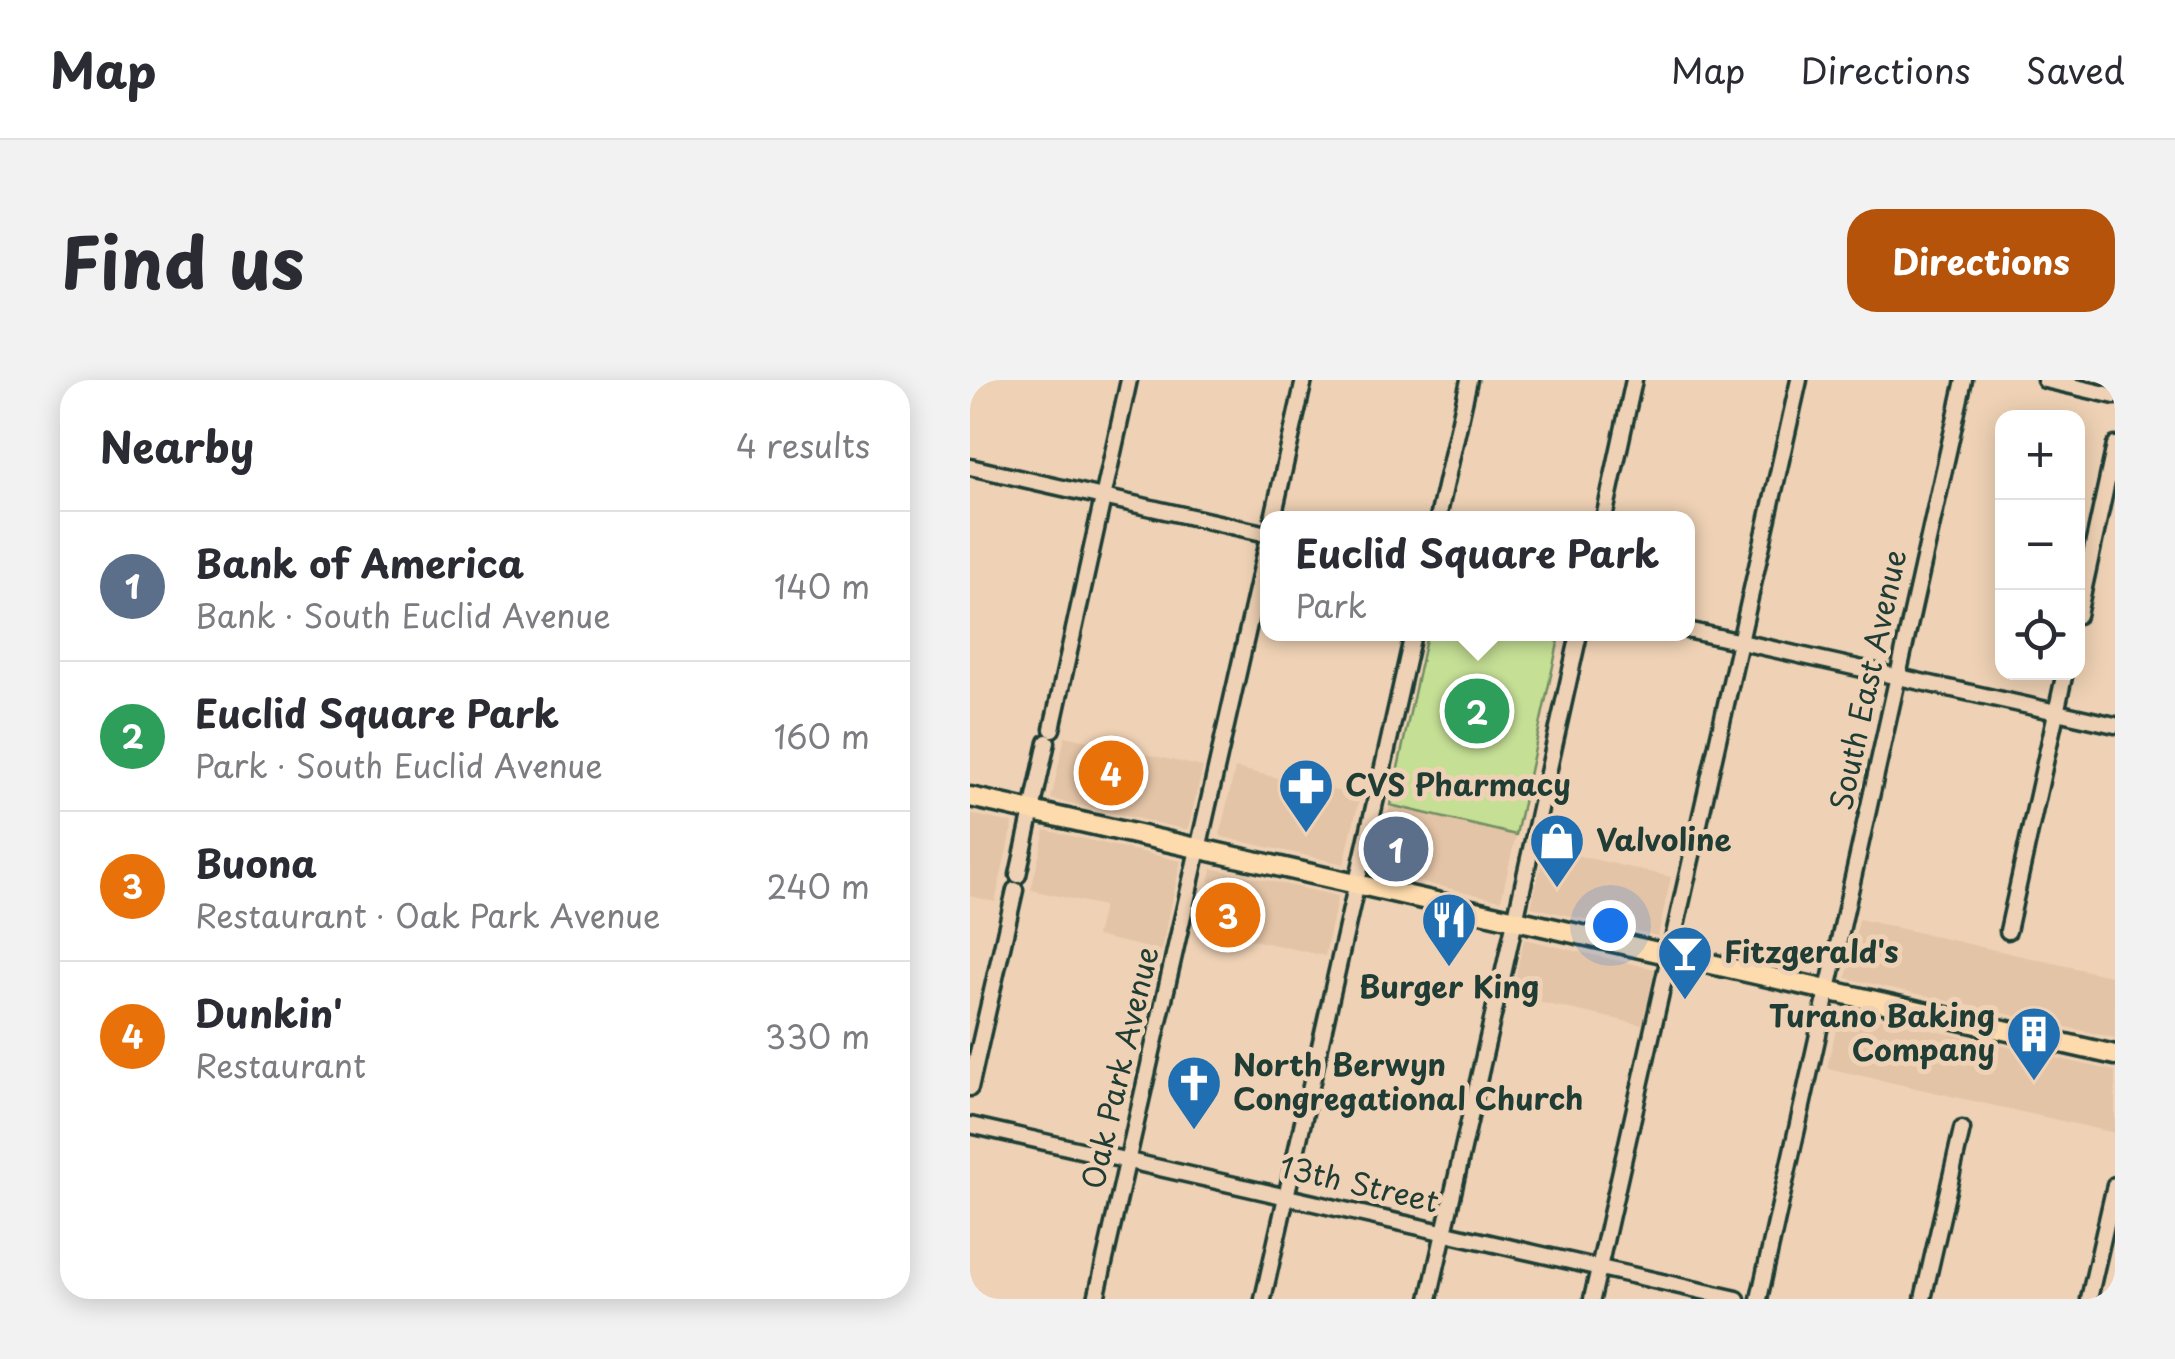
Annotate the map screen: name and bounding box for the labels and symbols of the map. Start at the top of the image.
street label: South East Avenue [1817,545,1916,814]
pin: 2 [1444,674,1510,748]
pin: 4 [1078,736,1144,810]
pharmacy icon: CVS Pharmacy [1276,756,1336,835]
place label: CVS Pharmacy [1345,761,1571,806]
shop icon: Valvoline [1527,811,1587,890]
pin: 1 [1364,812,1428,886]
place label: Valvoline [1596,816,1732,861]
pin: 3 [1196,878,1260,952]
restaurant icon: Burger King [1419,890,1479,969]
your location [1585,900,1636,951]
bar icon: Fitzgerald's [1655,923,1715,1002]
place label: Fitzgerald's [1724,928,1899,973]
street label: Oak Park Avenue [1069,942,1168,1193]
place label: Burger King [1359,963,1539,1008]
place label: Turano Baking Company [1769,992,1995,1071]
building icon: Turano Baking Company [2004,1004,2064,1083]
place label: North Berwyn Congregational Church [1233,1041,1583,1120]
church icon: North Berwyn Congregational Church [1164,1053,1224,1132]
street label: 13th Street [1276,1142,1444,1223]

